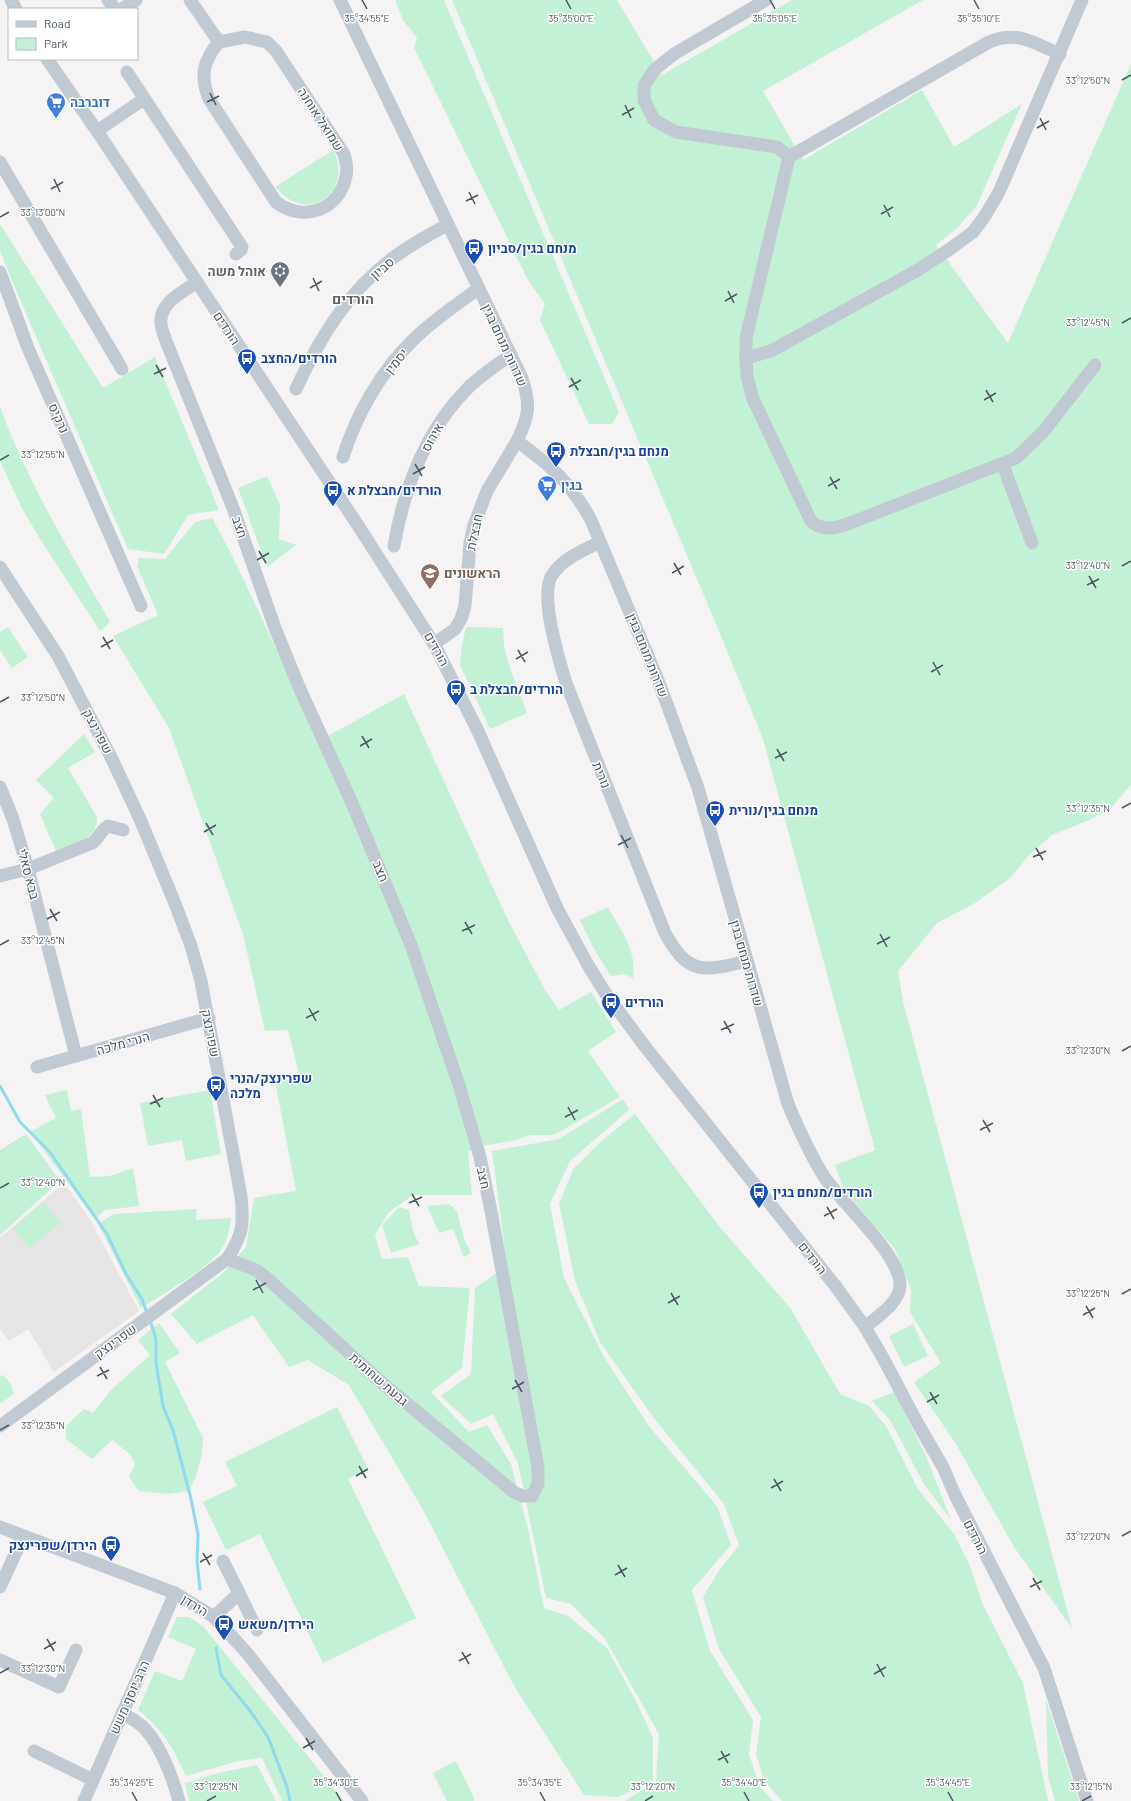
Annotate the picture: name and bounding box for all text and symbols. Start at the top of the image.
legend [8,8,138,60]
text: 35°34'55"E [345,12,389,24]
text: 35°35'00"E [548,12,594,24]
text: 35°35'05"E [752,12,798,24]
text: 35°35'10"E [957,12,1001,24]
text: Road [44,16,71,30]
text: Park [44,36,68,50]
text: 33°12'50"N [1066,74,1110,86]
street label: שמואל אוחנה [295,84,347,154]
supermarket icon: דוברבה [45,91,67,119]
place label: דוברבה [70,94,110,110]
text: 33°13'00"N [21,206,65,218]
bus stop icon: מנחם בגין/סביון [463,237,485,265]
place label: מנחם בגין/סביון [488,240,577,256]
street label: סביון [367,253,397,283]
synagogue icon: אוהל משה [269,260,291,288]
place label: אוהל משה [208,263,266,279]
district label: הורדים [332,290,374,307]
street label: שדרות מנחם בגין [479,301,531,389]
street label: הורדים [210,308,244,348]
text: 33°12'45"N [1066,316,1110,328]
street label: יסמין [381,345,411,377]
bus stop icon: הורדים/החצב [236,347,258,375]
place label: הורדים/החצב [261,350,337,366]
street label: נרקיס [45,400,73,436]
street label: אירוס [417,420,447,454]
bus stop icon: מנחם בגין/חבצלת [545,440,567,468]
place label: מנחם בגין/חבצלת [570,443,669,459]
text: 33°12'55"N [21,448,65,460]
supermarket icon: בגין [536,474,558,502]
place label: בגין [561,477,582,493]
bus stop icon: הורדים/חבצלת א [322,479,344,507]
place label: הורדים/חבצלת א [347,482,442,498]
street label: חבצלת [462,512,486,552]
street label: חצב [229,514,251,540]
text: 33°12'40"N [1066,559,1110,571]
school or university icon: הראשונים [419,562,441,590]
place label: הראשונים [444,565,501,581]
street label: שדרות מנחם בגין [624,611,672,699]
street label: הורדים [421,629,453,669]
bus stop icon: הורדים/חבצלת ב [445,678,467,706]
place label: הורדים/חבצלת ב [470,681,563,697]
text: 33°12'50"N [21,691,65,703]
street label: שפרינצק [80,706,116,756]
street label: נורית [590,760,614,790]
bus stop icon: מנחם בגין/נורית [704,799,726,827]
place label: מנחם בגין/נורית [729,802,818,818]
text: 33°12'35"N [1066,802,1110,814]
street label: בבא סאלי [15,847,43,901]
street label: חצב [369,858,393,884]
street label: שדרות מנחם בגין [727,918,767,1008]
text: 33°12'45"N [21,934,65,946]
bus stop icon: הורדים [600,991,622,1019]
place label: הורדים [625,994,664,1010]
street label: שפרינצק [199,1008,223,1058]
street label: הנרי מלכה [94,1028,152,1058]
text: 33°12'30"N [1066,1044,1110,1056]
place label: שפרינצק/הנרי מלכה [230,1070,312,1101]
bus stop icon: שפרינצק/הנרי מלכה [205,1074,227,1102]
street label: חצב [474,1166,494,1190]
text: 33°12'40"N [21,1176,65,1188]
bus stop icon: הורדים/מנחם בגין [748,1181,770,1209]
place label: הורדים/מנחם בגין [773,1184,872,1200]
street label: הורדים [795,1239,831,1277]
text: 33°12'25"N [1066,1287,1110,1299]
street label: שפרינצק [91,1320,139,1362]
street label: גבעת שחומית [346,1349,412,1409]
text: 33°12'35"N [21,1419,65,1431]
street label: הורדים [961,1517,991,1557]
text: 33°12'20"N [1066,1530,1110,1542]
bus stop icon: הירדן/שפרינצק [100,1534,122,1562]
place label: הירדן/שפרינצק [9,1537,97,1553]
street label: הירדן [179,1591,211,1619]
bus stop icon: הירדן/משאש [213,1613,235,1641]
place label: הירדן/משאש [238,1616,314,1632]
street label: הרב יוסף משש [106,1658,152,1736]
text: 33°12'30"N [21,1662,65,1674]
text: 35°34'25"E [109,1776,155,1788]
text: 35°34'30"E [313,1776,359,1788]
text: 35°34'35"E [518,1776,562,1788]
text: 35°34'40"E [721,1776,767,1788]
text: 35°34'45"E [925,1776,971,1788]
text: 33°12'25"N [194,1780,238,1792]
text: 33°12'20"N [631,1780,675,1792]
text: 33°12'15"N [1070,1780,1112,1792]

